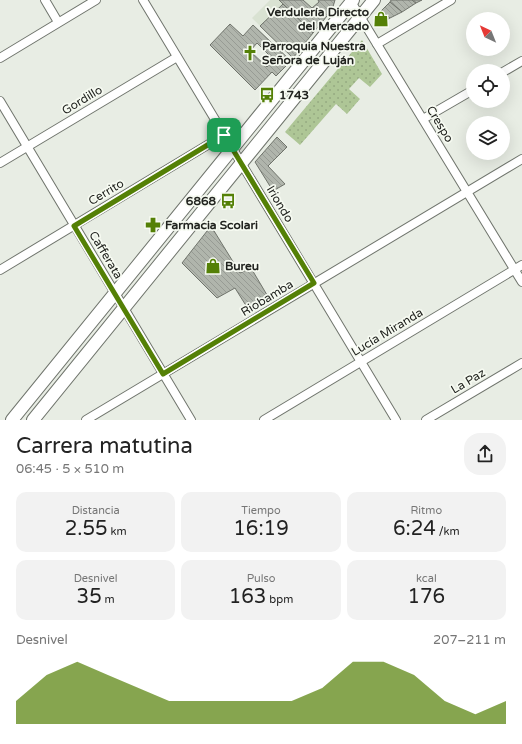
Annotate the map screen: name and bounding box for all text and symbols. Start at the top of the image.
place label: Verdulería Directo del Mercado [267,5,369,33]
shop icon: Verdulería Directo del Mercado [372,10,390,28]
north arrow [466,12,510,56]
map controls [466,12,510,160]
place label: Parroquia Nuestra Señora de Luján [262,39,366,68]
church icon: Parroquia Nuestra Señora de Luján [241,44,259,62]
button: locate [466,64,510,108]
street label: Gordillo [59,83,105,117]
bus stop icon: 1743 [258,86,276,104]
place label: 1743 [279,88,309,102]
street label: Crespo [424,103,456,145]
button: layers [466,116,510,160]
pin [207,118,241,152]
icon: arrive [213,124,235,146]
street label: Cerrito [86,176,126,208]
street label: Iriondo [264,183,296,225]
bus stop icon: 6868 [219,192,237,210]
place label: 6868 [186,194,216,208]
pharmacy icon: Farmacia Scolari [144,216,162,234]
place label: Farmacia Scolari [165,218,258,232]
street label: Cafferata [86,229,126,281]
shop icon: Bureu [204,257,222,275]
place label: Bureu [225,259,259,273]
street label: Riobamba [238,277,296,319]
street label: Lucía Miranda [349,305,425,359]
street label: La Paz [448,365,488,397]
text: Carrera matutina [16,433,193,459]
button: share [464,433,506,475]
text: 06:45 · 5 × 510 m [16,461,124,477]
text: Distancia [72,504,120,517]
text: Tiempo [241,504,281,517]
text: Ritmo [411,504,442,517]
text: 2.55 [65,517,108,541]
text: 16:19 [233,517,289,541]
text: 6:24 [393,517,436,541]
text: km [108,525,127,538]
text: /km [436,525,460,538]
text: Desnivel [74,572,118,585]
text: Pulso [247,572,275,585]
text: kcal [416,572,437,585]
text: 35 [77,585,102,609]
text: 163 [229,585,266,609]
text: 176 [407,585,445,609]
text: m [102,593,115,606]
text: bpm [266,593,293,606]
text: Desnivel [16,632,68,648]
text: 207–211 m [433,632,506,648]

